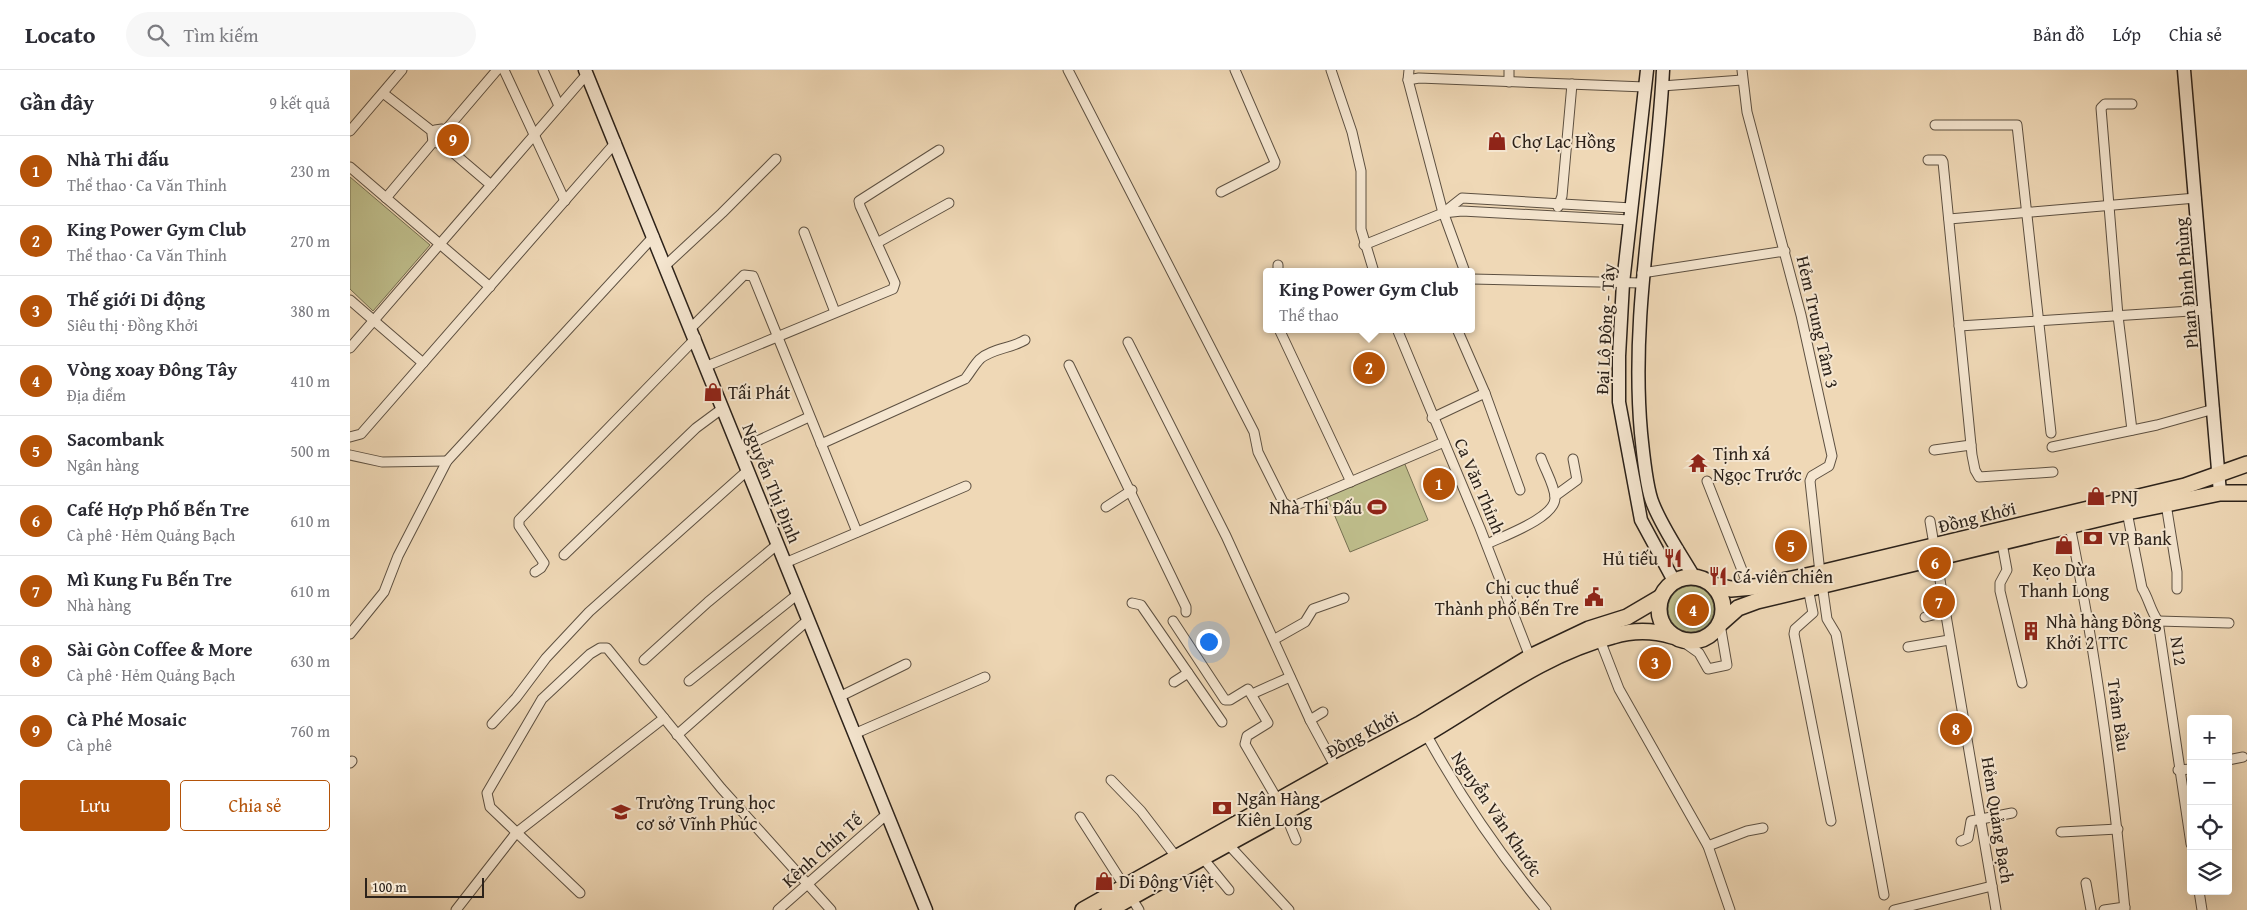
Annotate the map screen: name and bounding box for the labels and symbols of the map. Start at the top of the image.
pin: 9 [437,121,469,159]
place label: Chợ Lạc Hồng [1512,128,1615,155]
shop icon: Chợ Lạc Hồng [1486,130,1508,152]
street label: Phan Đình Phùng [2167,216,2205,349]
street label: Hẻm Trung Tâm 3 [1790,253,1846,391]
street label: Đại Lộ Đông - Tây [1588,263,1622,395]
pin: 2 [1353,349,1385,387]
place label: Tấi Phát [728,379,791,406]
shop icon: Tấi Phát [702,381,724,403]
street label: Nguyễn Thị Định [736,419,808,547]
street label: Ca Văn Thỉnh [1448,434,1512,538]
place label: Tịnh xá Ngọc Trước [1713,440,1802,488]
temple icon: Tịnh xá Ngọc Trước [1687,452,1709,474]
pin: 1 [1423,465,1455,503]
place label: PNJ [2111,483,2138,510]
shop icon: PNJ [2085,485,2107,507]
place label: Nhà Thi Đấu [1269,494,1362,521]
street label: Đồng Khởi [1935,494,2019,540]
sports icon: Nhà Thi Đấu [1366,496,1388,518]
place label: VP Bank [2108,525,2172,552]
pin: 5 [1775,527,1807,565]
bank icon: VP Bank [2082,527,2104,549]
shop icon: Kẹo Dừa Thanh Long [2053,534,2075,556]
pin: 6 [1919,544,1951,582]
place label: Hủ tiếu [1603,545,1658,572]
restaurant icon: Hủ tiếu [1662,547,1684,569]
place label: Kẹo Dừa Thanh Long [2019,556,2109,604]
place label: Cá viên chiên [1733,563,1833,590]
restaurant icon: Cá viên chiên [1707,565,1729,587]
place label: Chi cục thuế Thành phố Bến Tre [1435,574,1580,622]
pin: 7 [1923,583,1955,621]
public building icon: Chi cục thuế Thành phố Bến Tre [1583,586,1605,608]
pin: 4 [1677,591,1709,629]
place label: Nhà hàng Đồng Khởi 2 TTC [2046,608,2161,656]
building icon: Nhà hàng Đồng Khởi 2 TTC [2020,620,2042,642]
your location [1196,629,1222,655]
street label: N12 [2164,635,2194,667]
pin: 3 [1639,644,1671,682]
street label: Trâm Bầu [2101,677,2137,753]
street label: Đồng Khởi [1321,704,1403,764]
pin: 8 [1940,710,1972,748]
street label: Nguyễn Văn Khước [1445,746,1549,882]
street label: Hẻm Quảng Bạch [1975,755,2021,885]
place label: Ngân Hàng Kiên Long [1237,785,1320,833]
place label: Trường Trung học cơ sở Vĩnh Phúc [636,789,775,837]
bank icon: Ngân Hàng Kiên Long [1211,797,1233,819]
school or university icon: Trường Trung học cơ sở Vĩnh Phúc [610,801,632,823]
street label: Kênh Chín Tế [776,806,869,894]
place label: Di Động Việt [1119,868,1214,895]
shop icon: Di Động Việt [1093,870,1115,892]
scale bar [365,875,484,898]

